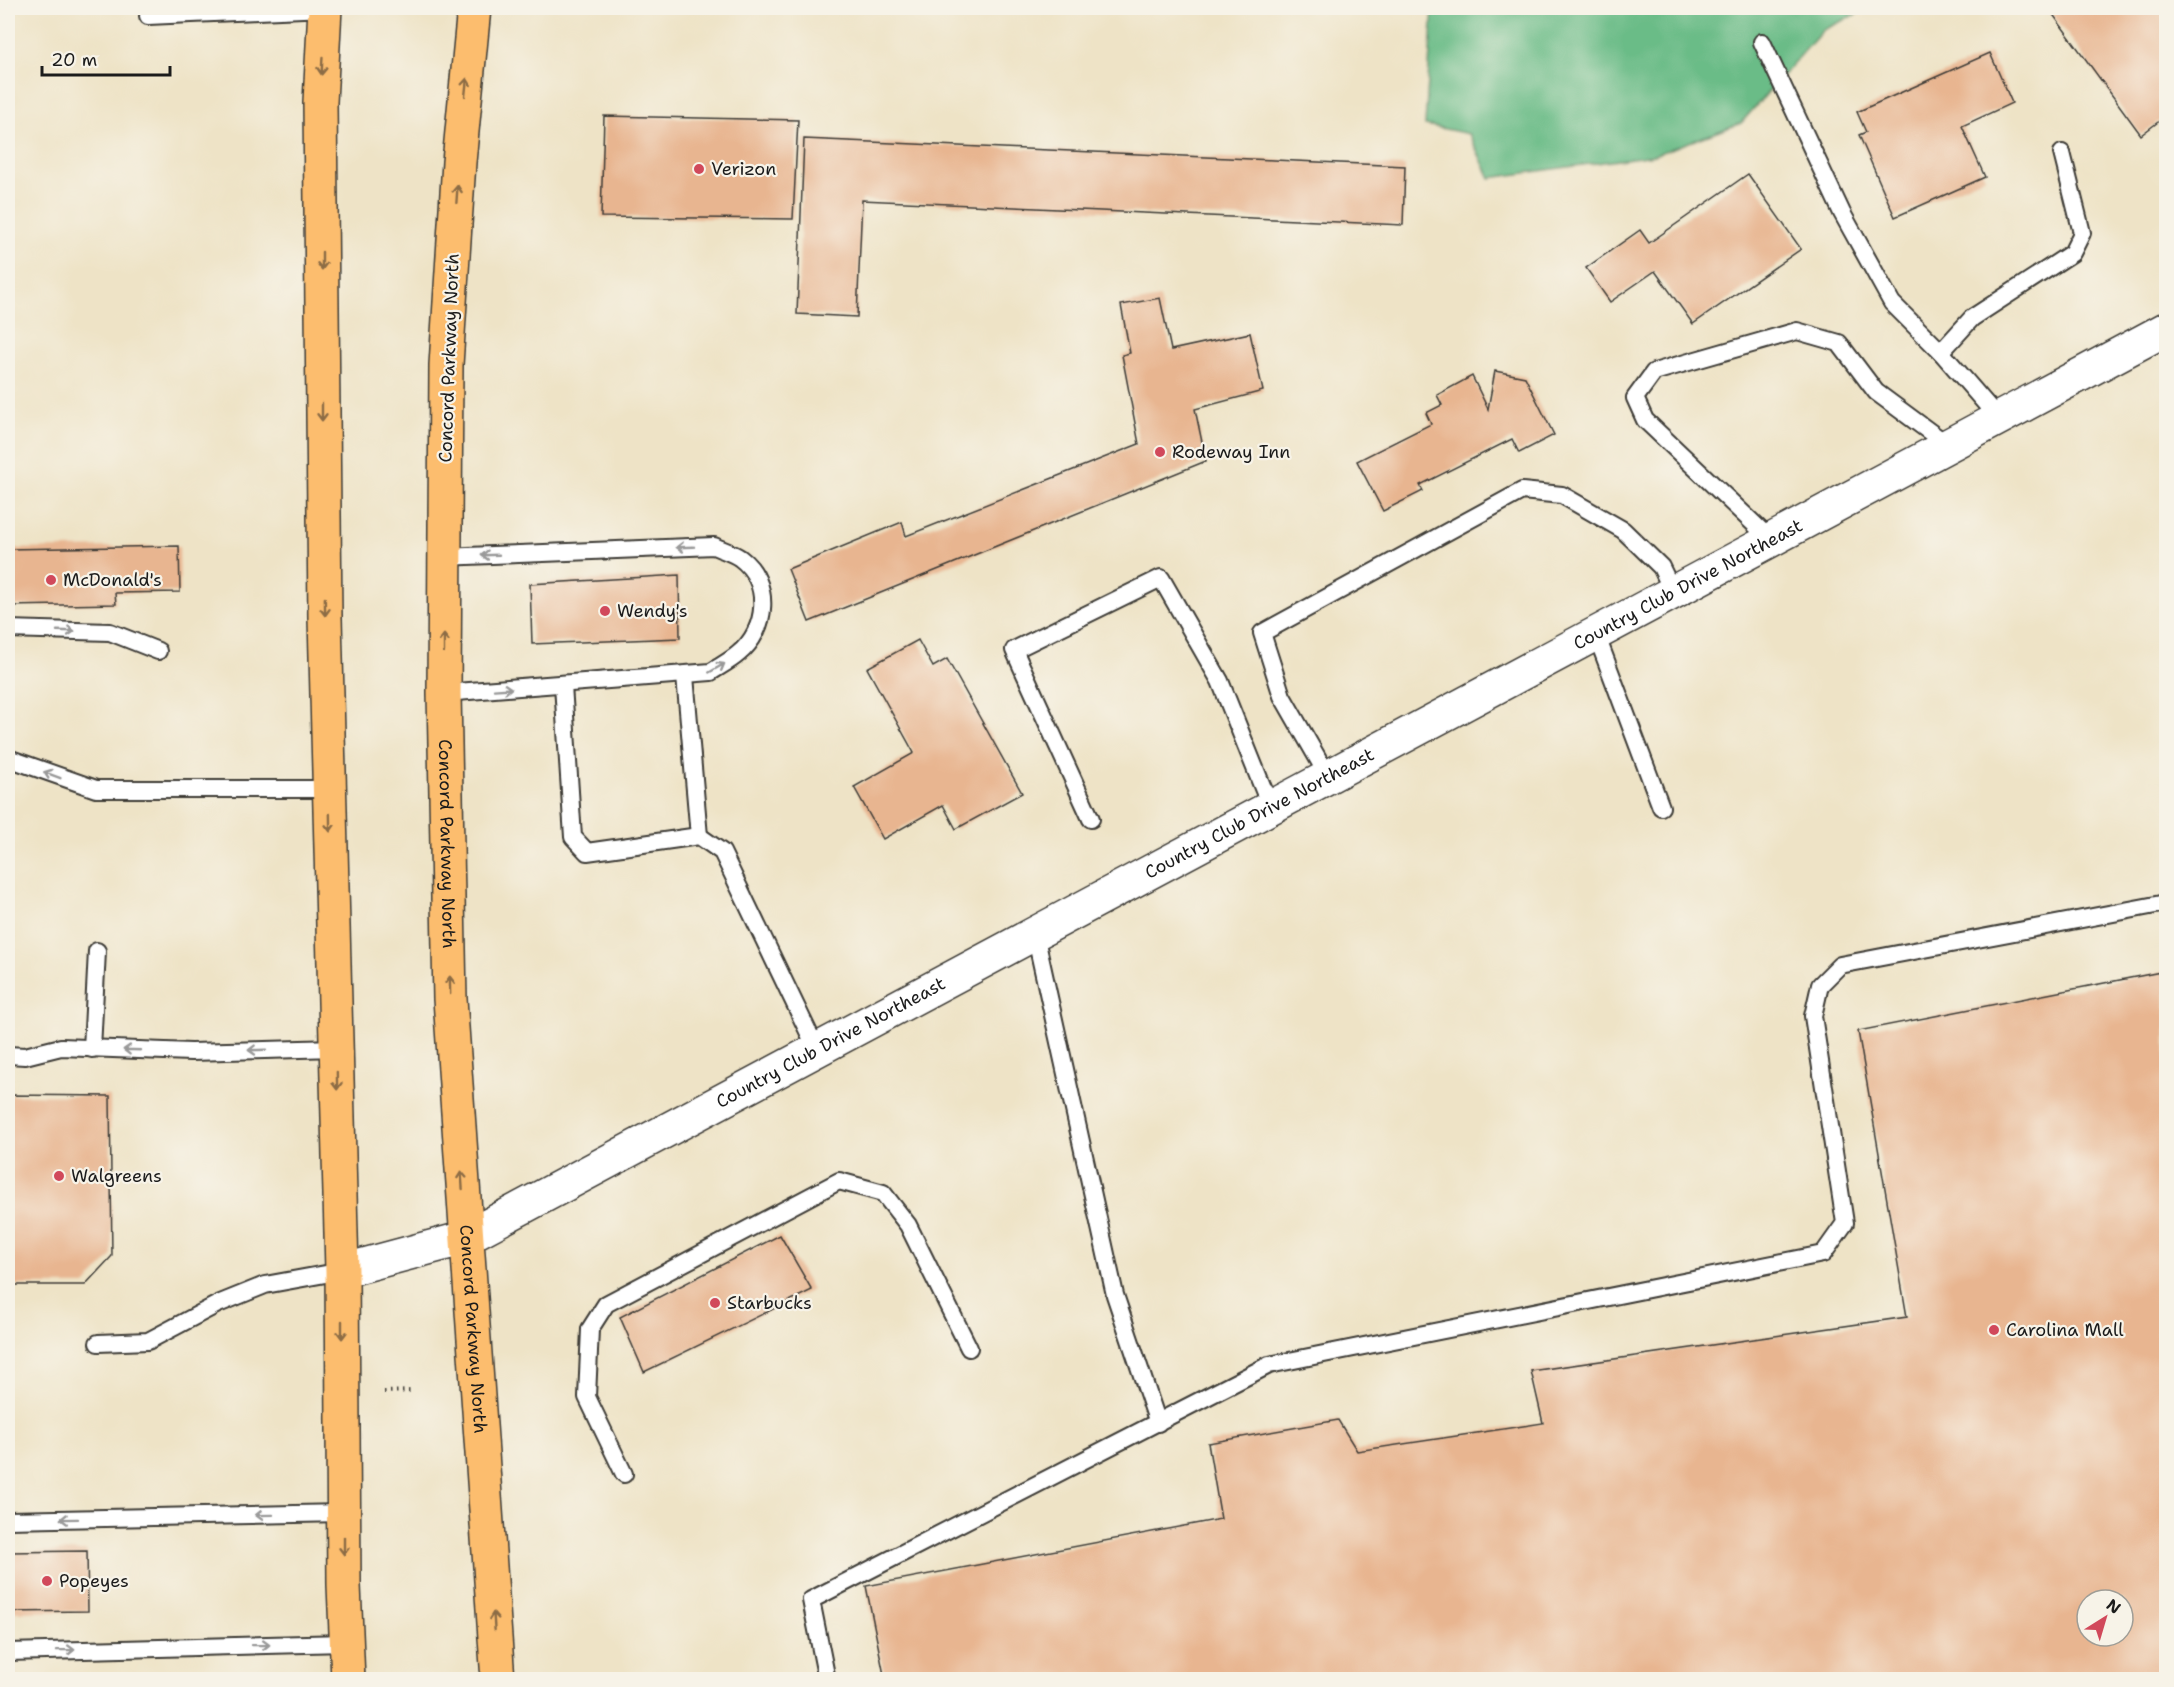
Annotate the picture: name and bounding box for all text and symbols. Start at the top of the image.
scale bar [42,39,170,77]
text: 20 m [51,48,97,72]
one-way arrow [317,55,328,75]
one-way arrow [461,78,472,98]
place label: Verizon [711,157,776,181]
marker: Verizon [692,162,706,176]
one-way arrow [451,184,462,204]
one-way arrow [316,250,328,270]
street label: Concord Parkway North [433,253,465,463]
one-way arrow [316,402,328,422]
place label: Rodeway Inn [1172,440,1290,464]
marker: Rodeway Inn [1153,445,1167,459]
street label: Country Club Drive Northeast [1569,513,1807,656]
one-way arrow [675,542,695,553]
one-way arrow [480,549,500,561]
place label: McDonald's [63,568,162,592]
marker: McDonald's [44,573,58,587]
one-way arrow [319,597,331,617]
place label: Wendy's [617,599,688,623]
marker: Wendy's [598,604,612,618]
one-way arrow [55,625,75,637]
one-way arrow [438,634,450,654]
one-way arrow [708,661,725,673]
one-way arrow [492,683,512,694]
street label: Concord Parkway North [433,739,461,949]
street label: Country Club Drive Northeast [1140,742,1378,885]
one-way arrow [43,768,61,779]
one-way arrow [325,813,336,833]
street label: Country Club Drive Northeast [712,971,950,1114]
one-way arrow [444,976,456,996]
one-way arrow [123,1044,143,1056]
one-way arrow [247,1044,267,1055]
one-way arrow [331,1071,343,1091]
place label: Walgreens [71,1164,162,1188]
marker: Walgreens [52,1169,66,1183]
one-way arrow [456,1170,467,1190]
street label: Concord Parkway North [454,1224,493,1434]
place label: Starbucks [727,1291,812,1315]
marker: Starbucks [708,1296,722,1310]
place label: Carolina Mall [2006,1318,2124,1342]
one-way arrow [336,1319,348,1339]
marker: Carolina Mall [1987,1323,2001,1337]
one-way arrow [254,1509,274,1521]
one-way arrow [59,1513,79,1525]
one-way arrow [338,1535,349,1555]
place label: Popeyes [59,1569,129,1593]
marker: Popeyes [40,1574,54,1588]
north arrow [2075,1588,2135,1648]
text: N [2102,1594,2125,1619]
one-way arrow [488,1612,499,1632]
one-way arrow [250,1639,270,1651]
one-way arrow [55,1644,75,1656]

